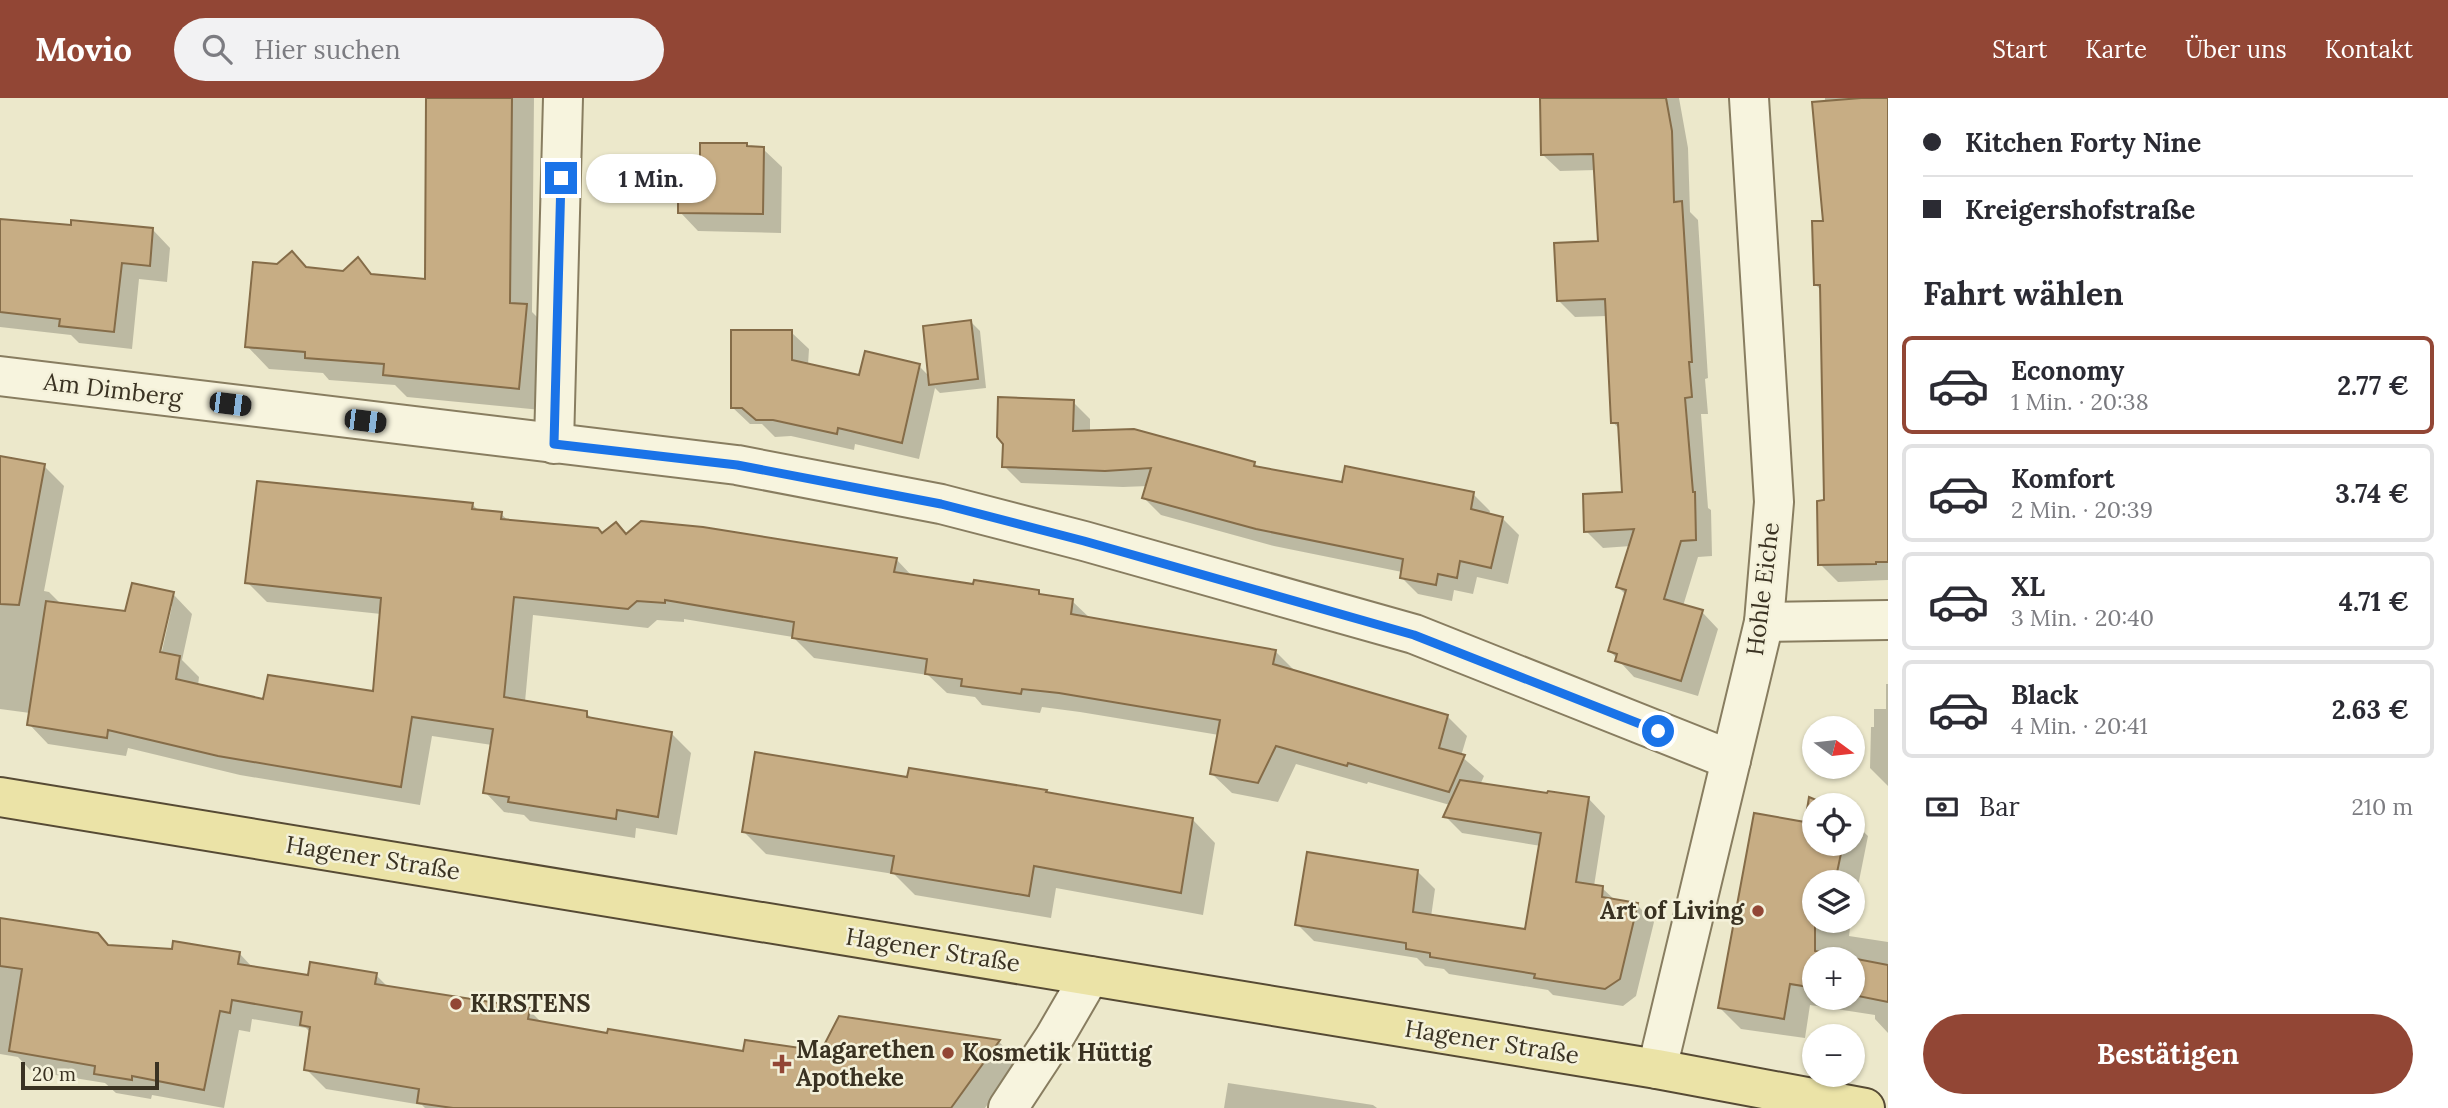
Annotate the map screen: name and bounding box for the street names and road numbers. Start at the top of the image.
street label: Am Dimberg [41,366,185,413]
street label: Hohle Eiche [1739,520,1786,657]
street label: Hagener Straße [284,828,462,887]
street label: Hagener Straße [844,920,1022,979]
street label: Hagener Straße [1403,1012,1581,1071]

